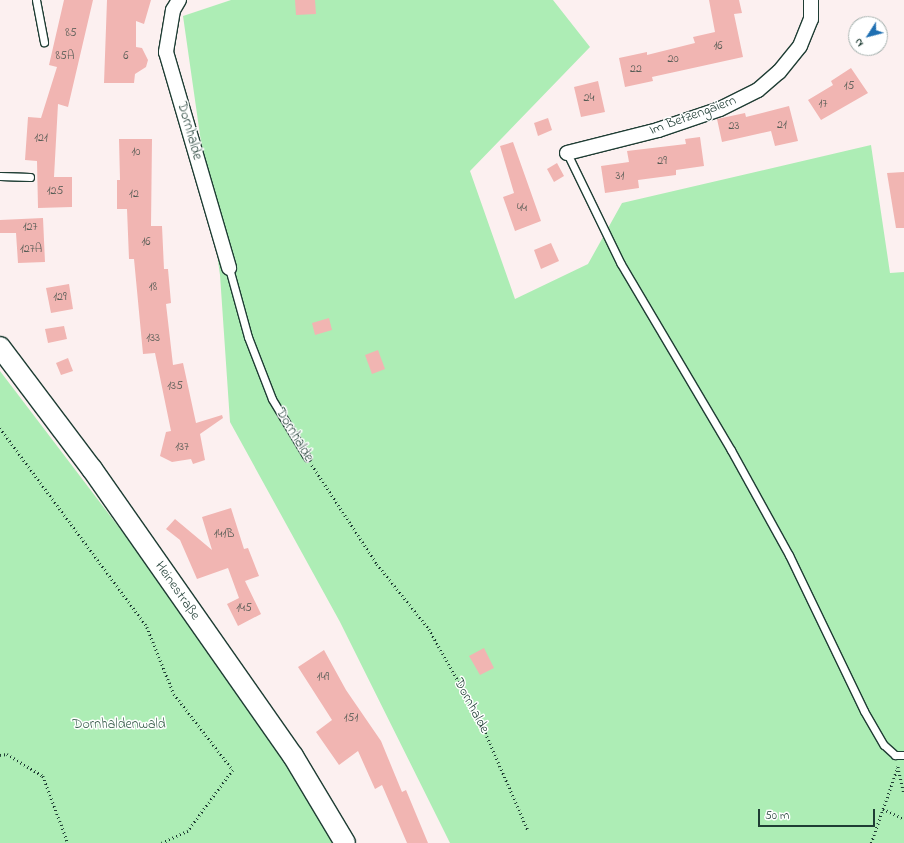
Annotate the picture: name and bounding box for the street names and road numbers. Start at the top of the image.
street label: Im Betzengaiern [647,93,739,139]
street label: Dornhalde [173,100,205,162]
street label: Dornhalde [271,405,317,465]
street label: Heinestraße [151,559,203,623]
street label: Dornhalde [450,676,492,736]

